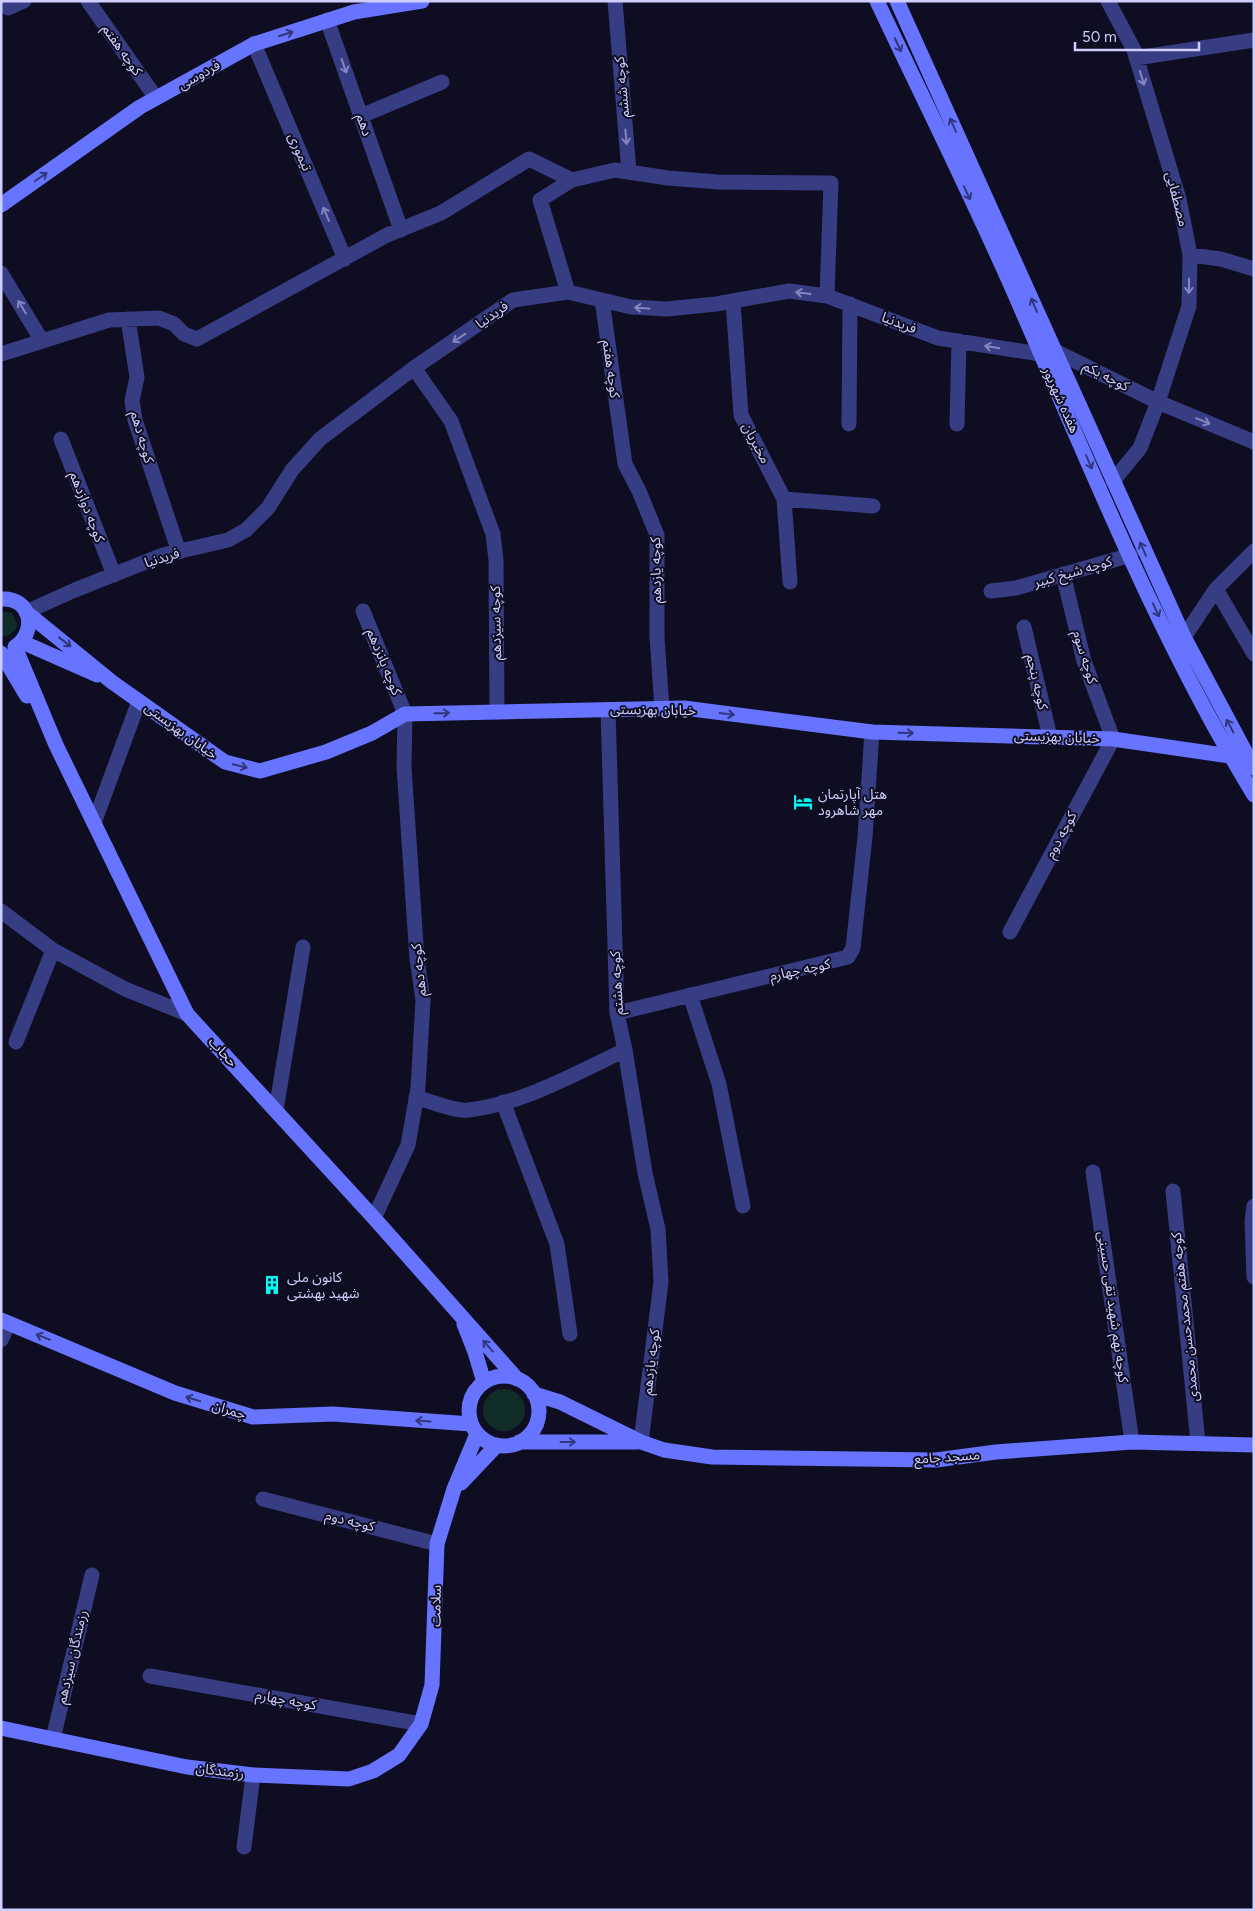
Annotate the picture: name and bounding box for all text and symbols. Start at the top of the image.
scale bar [1075,20,1199,52]
street label: کوچه هفتم [96,21,146,80]
one-way arrow [278,28,294,38]
text: 50 m [1082,28,1117,46]
one-way arrow [894,37,904,52]
street label: کوچه ششم [611,55,635,118]
street label: فردوسی [175,57,223,93]
one-way arrow [340,58,349,73]
one-way arrow [1138,69,1147,85]
street label: دهم [350,112,376,139]
one-way arrow [948,118,958,133]
one-way arrow [622,129,631,145]
street label: تیموری [284,130,316,174]
street label: مصطفایی [1162,170,1192,228]
one-way arrow [34,172,48,182]
one-way arrow [962,185,972,200]
one-way arrow [321,207,330,222]
one-way arrow [1184,278,1194,294]
one-way arrow [796,288,812,298]
street label: فریدنیا [472,298,512,332]
one-way arrow [1029,298,1039,313]
one-way arrow [16,300,26,314]
one-way arrow [635,303,651,312]
street label: فریدنیا [879,309,919,337]
one-way arrow [452,333,466,343]
street label: کوچه هفتم [596,339,624,400]
one-way arrow [985,341,1001,351]
street label: کوچه یکم [1079,357,1132,397]
street label: هفده شهریور [1038,363,1083,436]
street label: کوچه دهم [125,409,158,466]
one-way arrow [1195,417,1210,426]
street label: مخبریان [738,420,774,466]
one-way arrow [1085,454,1095,469]
street label: کوچه دوازدهم [64,469,108,546]
street label: کوچه یازدهم [647,536,667,603]
one-way arrow [1137,542,1147,557]
street label: فریدنیا [142,544,182,572]
street label: کوچه شیخ کبیر [1031,553,1115,594]
street label: کوچه سیزدهم [487,585,507,661]
one-way arrow [1152,602,1161,617]
street label: کوچه پانزدهم [361,626,405,699]
street label: کوچه سوم [1067,628,1101,687]
one-way arrow [58,636,71,647]
street label: کوچه پنجم [1020,652,1052,712]
street label: خیابان بهزیستی [141,699,221,763]
street label: خیابان بهزیستی [610,701,696,719]
one-way arrow [434,708,450,718]
one-way arrow [719,709,735,719]
one-way arrow [1225,719,1234,734]
street label: خیابان بهزیستی [1014,727,1100,747]
one-way arrow [898,728,914,738]
one-way arrow [231,762,247,771]
place label: هتل آپارتمان مهر شاهرود [818,786,887,819]
hotel icon: هتل آپارتمان مهر شاهرود [792,791,814,813]
street label: کوچه دوم [1042,808,1082,862]
street label: کوچه دهم [408,942,432,997]
street label: کوچه هشتم [607,950,629,1015]
street label: کوچه چهارم [768,955,833,987]
street label: حجاب [205,1033,241,1071]
street label: کوچه نهم شهید تقی حسینی [1092,1230,1132,1384]
street label: کوچه هفتم محمدحسن محمدی [1168,1231,1204,1403]
place label: کانون ملی شهید بهشتی [287,1269,360,1302]
building icon: کانون ملی شهید بهشتی [261,1274,283,1296]
street label: کوچه یازدهم [639,1328,665,1396]
one-way arrow [36,1332,51,1341]
one-way arrow [482,1339,494,1352]
one-way arrow [186,1393,202,1403]
street label: چمران [210,1397,248,1424]
one-way arrow [415,1416,431,1425]
one-way arrow [560,1437,576,1447]
street label: مسجد جامع [913,1446,981,1470]
street label: کوچه دوم [323,1507,377,1537]
street label: سلامت [427,1585,445,1627]
street label: رزمندگان سیزدهم [53,1608,93,1706]
street label: کوچه چهارم [254,1686,318,1716]
street label: رزمندگان [195,1760,245,1782]

